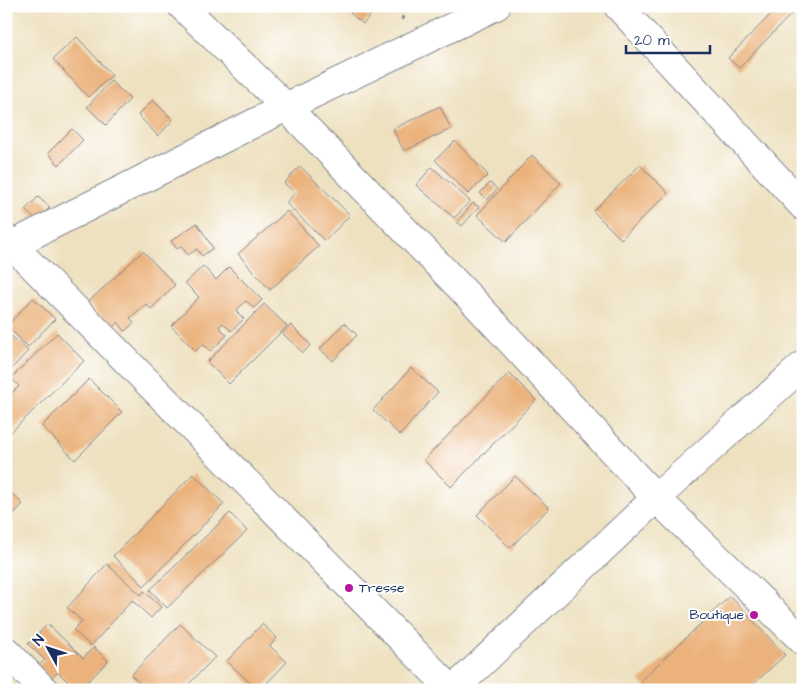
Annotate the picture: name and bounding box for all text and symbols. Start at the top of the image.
scale bar [626,22,710,54]
text: 20 m [634,30,670,51]
place label: Tresse [359,578,405,598]
marker: Tresse [343,582,355,594]
place label: Boutique [689,605,744,625]
marker: Boutique [748,609,760,621]
north arrow [22,624,72,674]
text: N [28,630,49,650]

